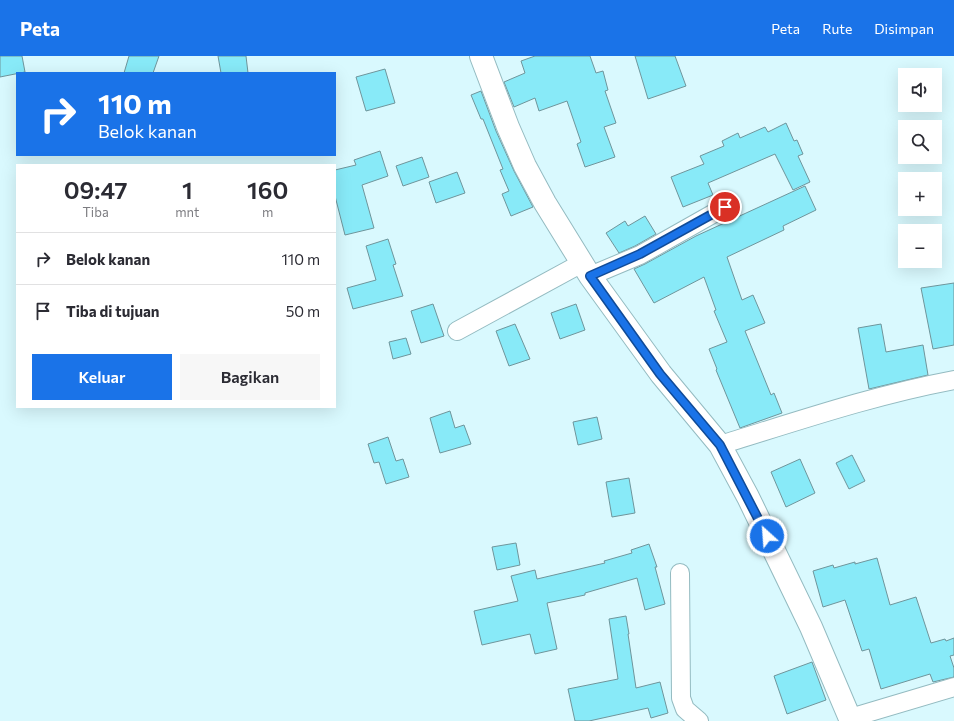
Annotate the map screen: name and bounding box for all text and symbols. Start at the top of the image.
text: Peta [20,17,60,40]
text: Peta [771,20,800,37]
text: Rute [822,20,852,37]
text: Disimpan [874,20,934,37]
map controls [898,68,942,268]
button: sound [898,68,942,112]
text: 110 m [98,86,172,120]
icon: right [32,88,84,140]
text: Belok kanan [98,120,197,142]
button: search [898,120,942,164]
button: + [898,172,942,216]
text: 09:47 [64,175,128,204]
text: 1 [182,175,193,204]
text: 160 [247,175,288,204]
pin [708,190,742,224]
icon: arrive [714,196,736,218]
text: Tiba [83,204,109,220]
text: mnt [175,204,199,220]
text: m [262,204,273,220]
button: − [898,224,942,268]
icon: right [32,248,54,270]
text: Belok kanan [66,250,150,268]
text: 110 m [281,250,320,268]
icon: arrive [32,300,54,322]
text: Tiba di tujuan [66,302,160,320]
text: 50 m [286,302,320,320]
button: Keluar [32,354,172,400]
button: Bagikan [180,354,320,400]
position arrow [746,515,788,557]

